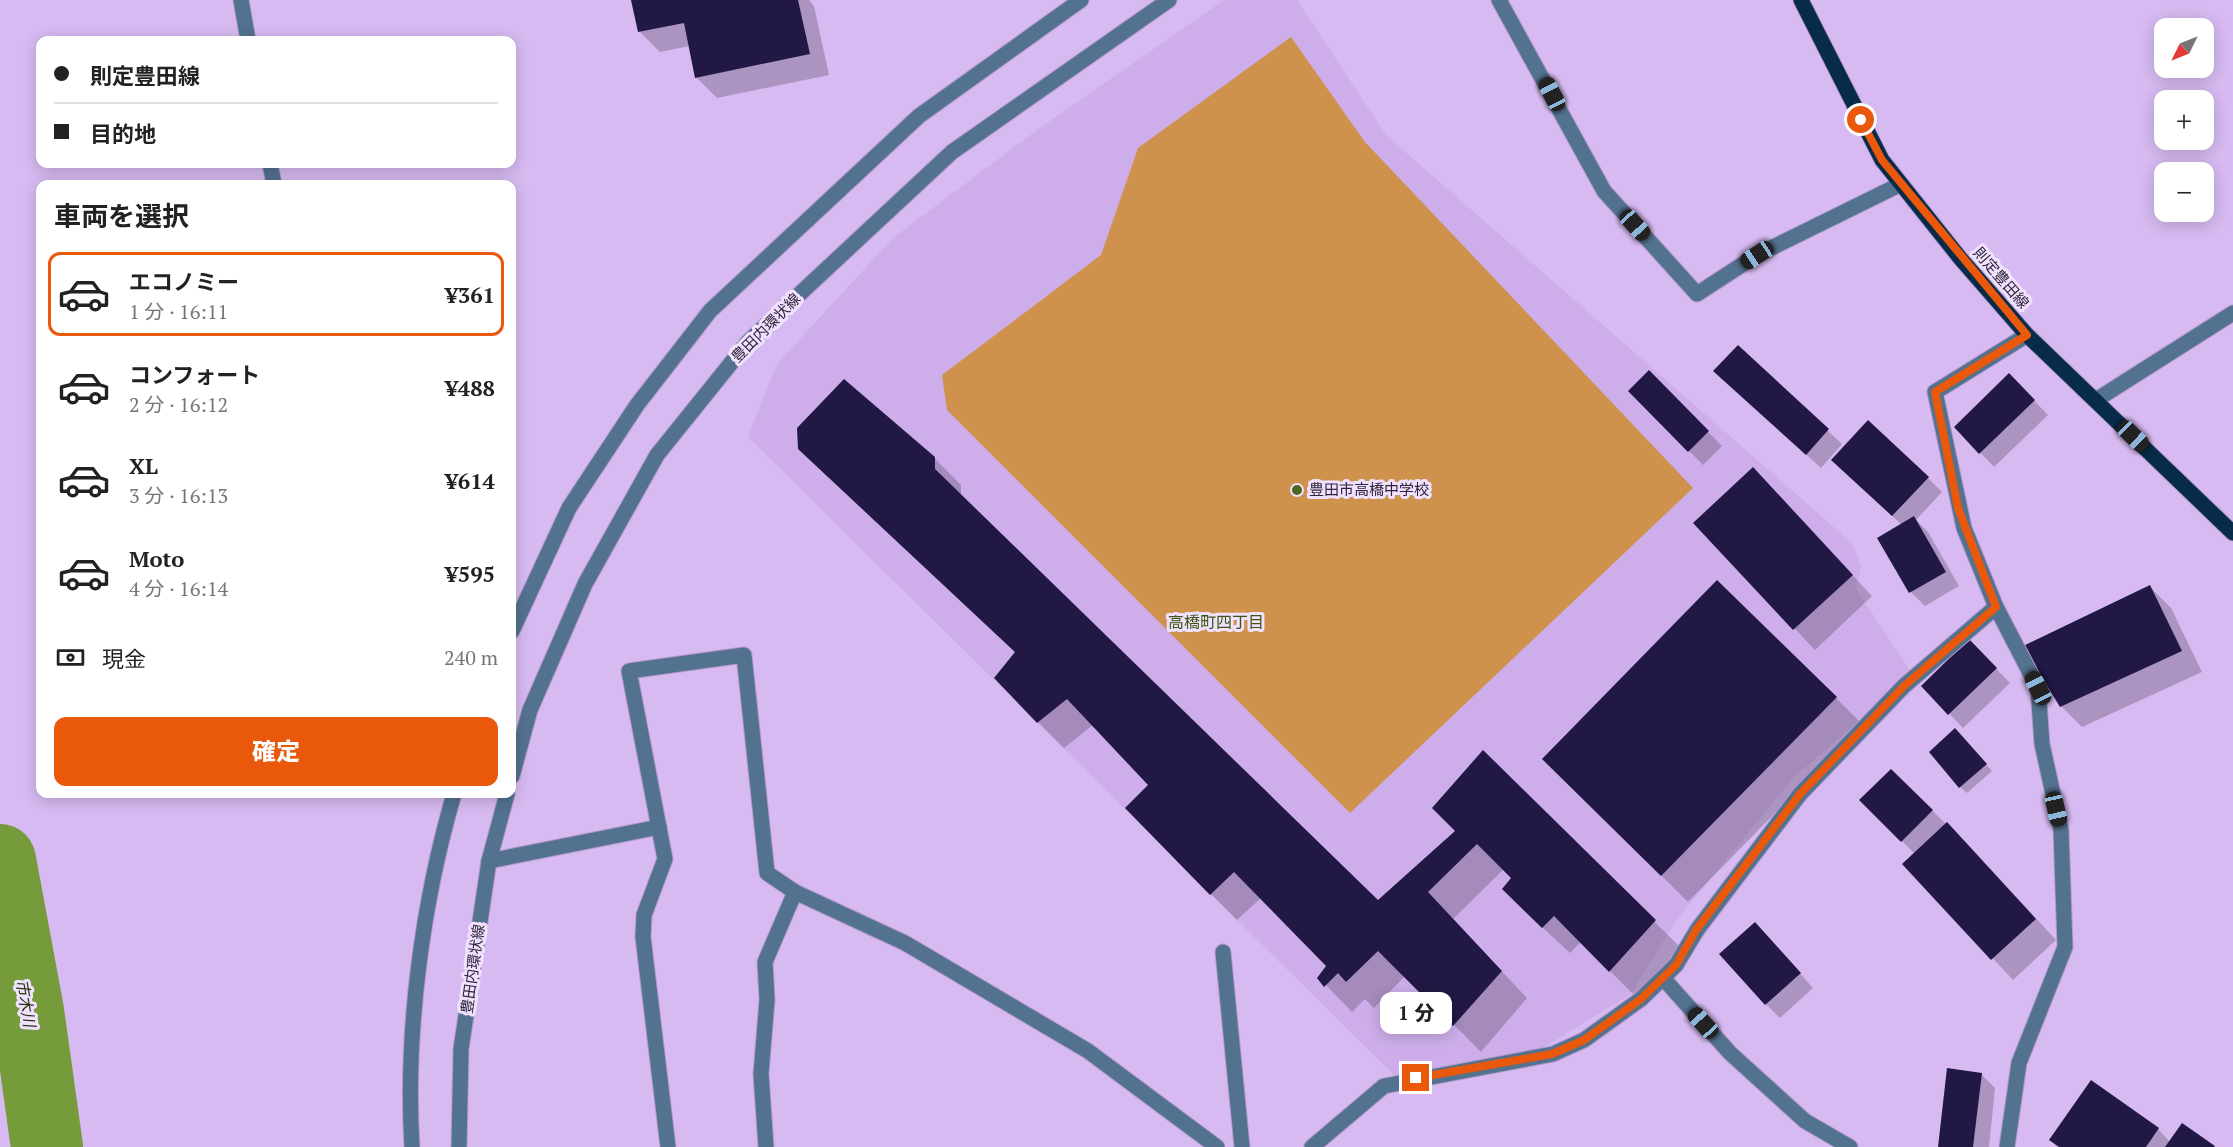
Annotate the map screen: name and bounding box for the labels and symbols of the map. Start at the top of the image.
north arrow [2154,18,2214,78]
car [1536,74,1568,114]
route start [1847,106,1874,133]
car [1616,206,1654,244]
car [1737,238,1777,272]
street label: 則定豊田線 [1970,242,2034,312]
street label: 豊田内環状線 [726,288,804,366]
car [2114,417,2152,455]
place label: 豊田市高橋中学校 [1309,479,1429,499]
marker: 豊田市高橋中学校 [1290,483,1304,497]
district label: 高橋町四丁目 [1168,611,1264,633]
car [2022,668,2054,708]
car [2043,789,2069,829]
street label: 豊田内環状線 [456,923,488,1015]
water label: 市木川 [11,977,41,1031]
callout: 1 分 [1380,991,1452,1033]
car [1684,1004,1722,1042]
route end [1402,1064,1429,1091]

